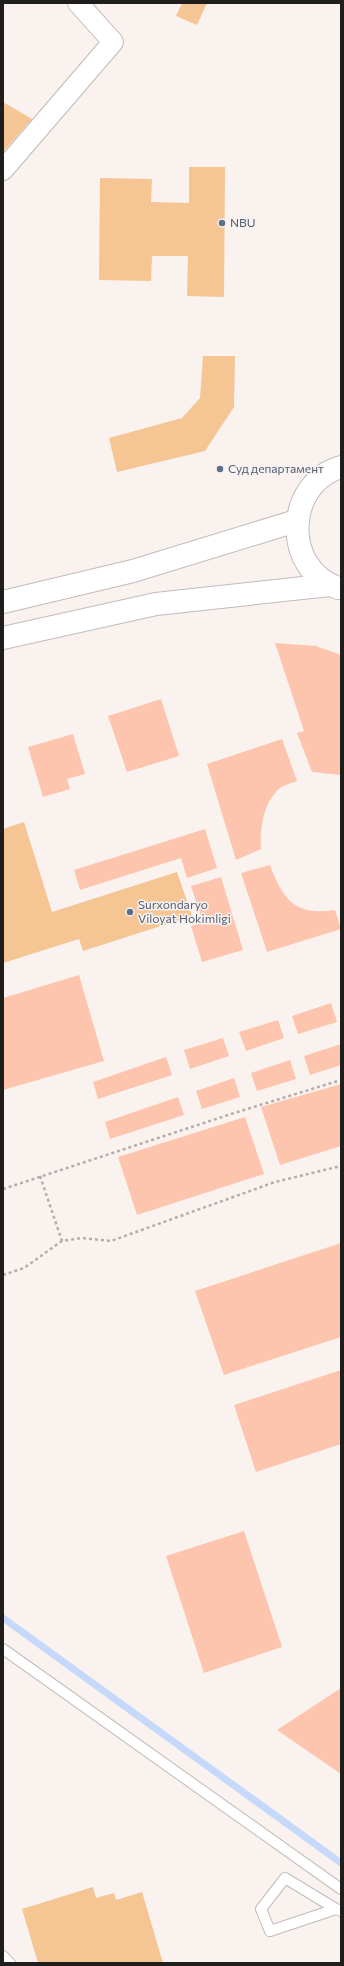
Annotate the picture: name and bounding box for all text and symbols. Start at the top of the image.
place label: NBU [230,215,256,229]
marker: NBU [217,218,227,228]
place label: Суд департамент [228,461,324,475]
marker: Суд департамент [215,464,225,474]
place label: Surxondaryo Viloyat Hokimligi [138,897,231,925]
marker: Surxondaryo Viloyat Hokimligi [125,907,135,917]

